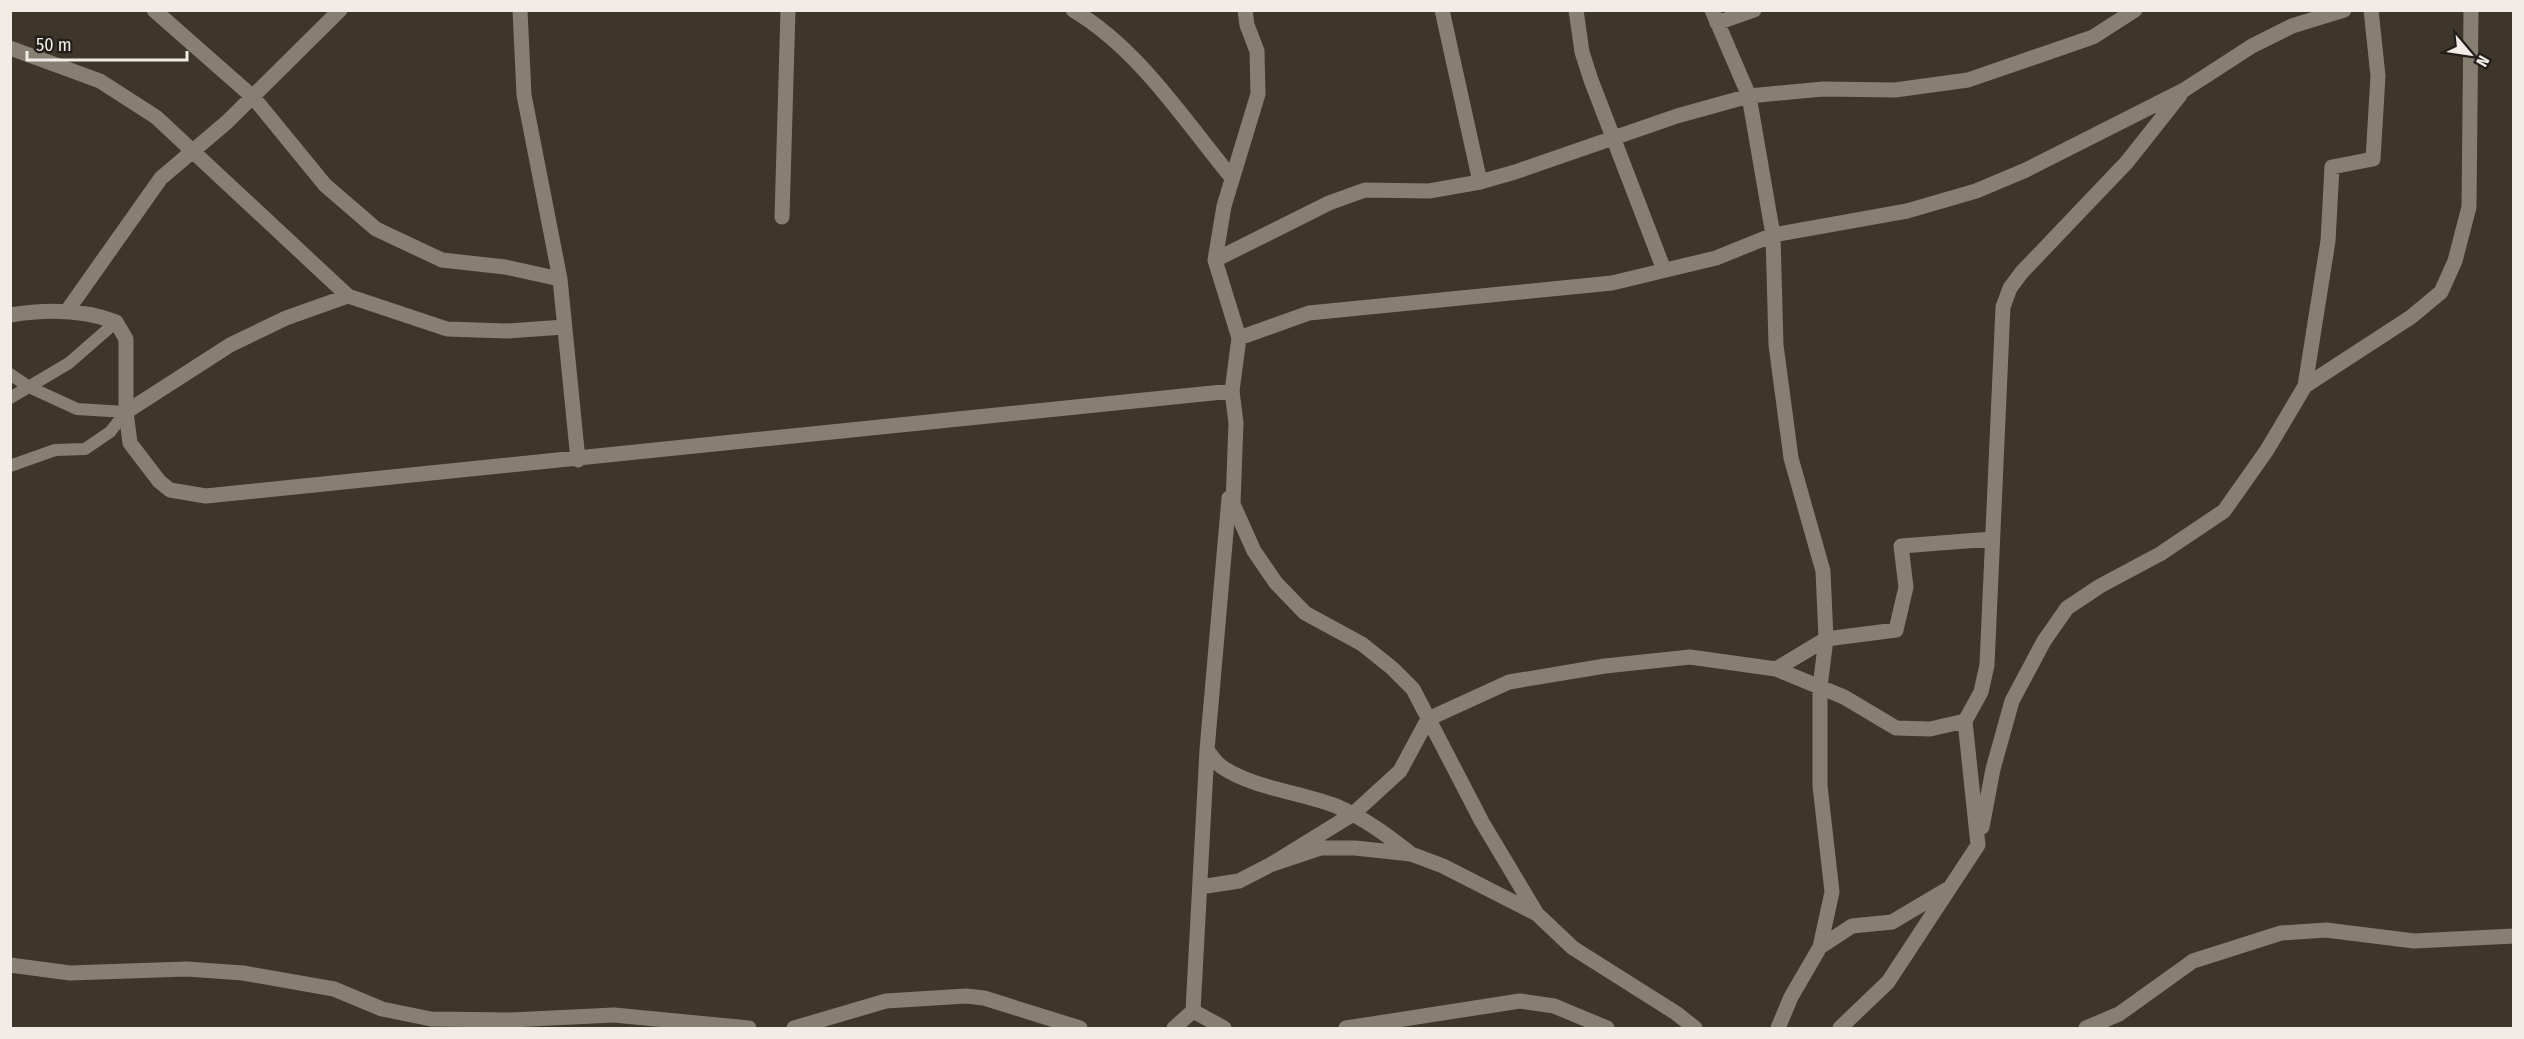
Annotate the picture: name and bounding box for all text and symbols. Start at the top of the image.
scale bar [27,24,188,62]
north arrow [2440,24,2500,84]
text: 50 m [36,34,72,56]
text: N [2472,52,2493,70]

